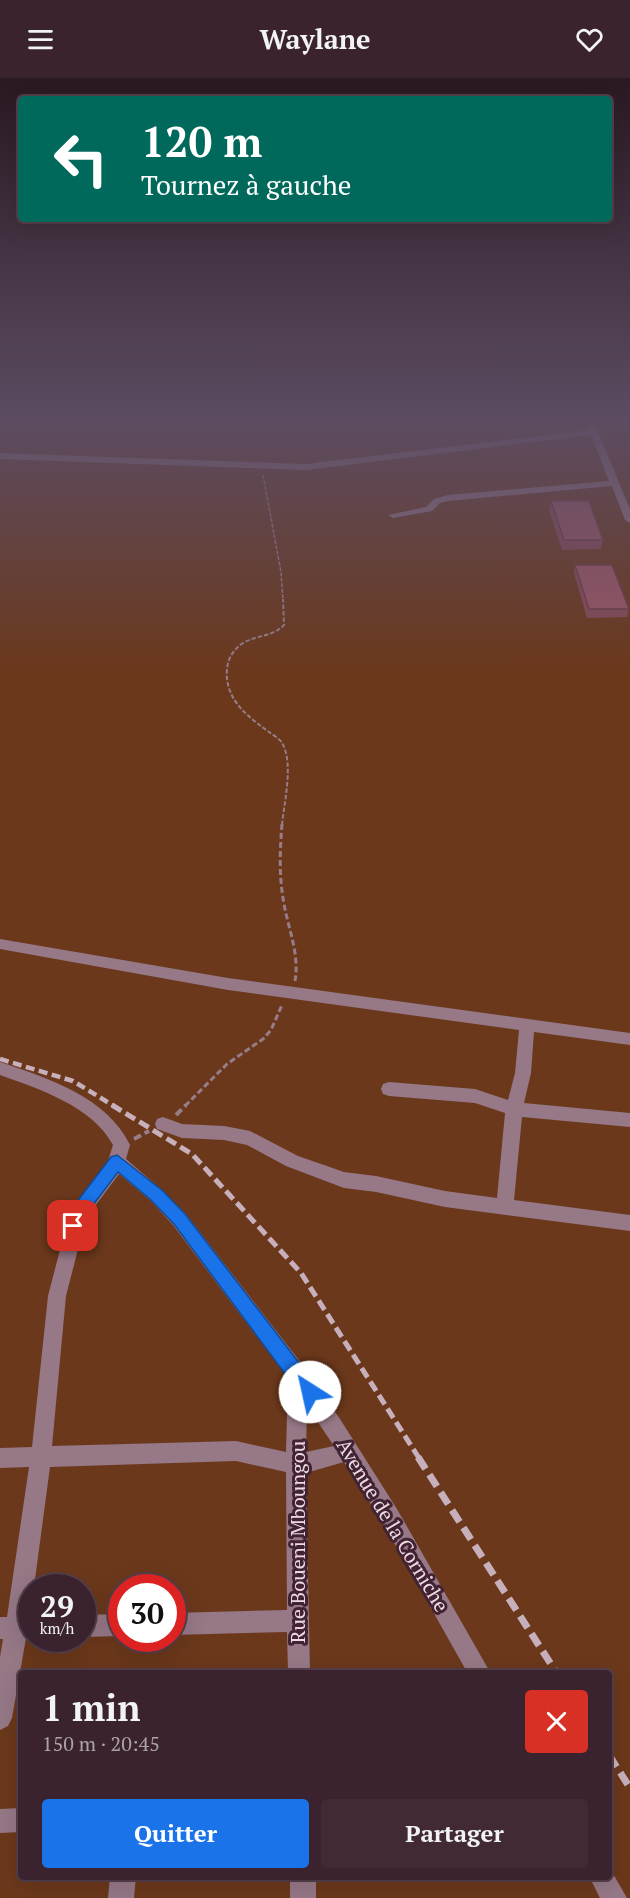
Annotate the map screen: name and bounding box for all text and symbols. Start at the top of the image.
text: Waylane [259,21,371,57]
icon: menu [24,23,57,56]
icon: heart [573,23,606,56]
text: 120 m [141,113,262,169]
icon: left [42,120,120,198]
text: Tournez à gauche [141,167,351,203]
pin [47,1200,98,1251]
icon: arrive [56,1209,89,1242]
position arrow [278,1360,342,1424]
street label: Avenue de la Corniche [331,1433,455,1617]
street label: Rue Boueni Mboungou [284,1441,311,1643]
speed limit sign: 30 [108,1574,186,1652]
text: 29 [40,1586,74,1626]
text: km/h [40,1618,74,1638]
text: 1 min [42,1684,140,1731]
button: close [525,1690,588,1753]
text: 150 m · 20:45 [42,1730,160,1757]
button: Quitter [42,1799,309,1868]
button: Partager [321,1799,588,1868]

